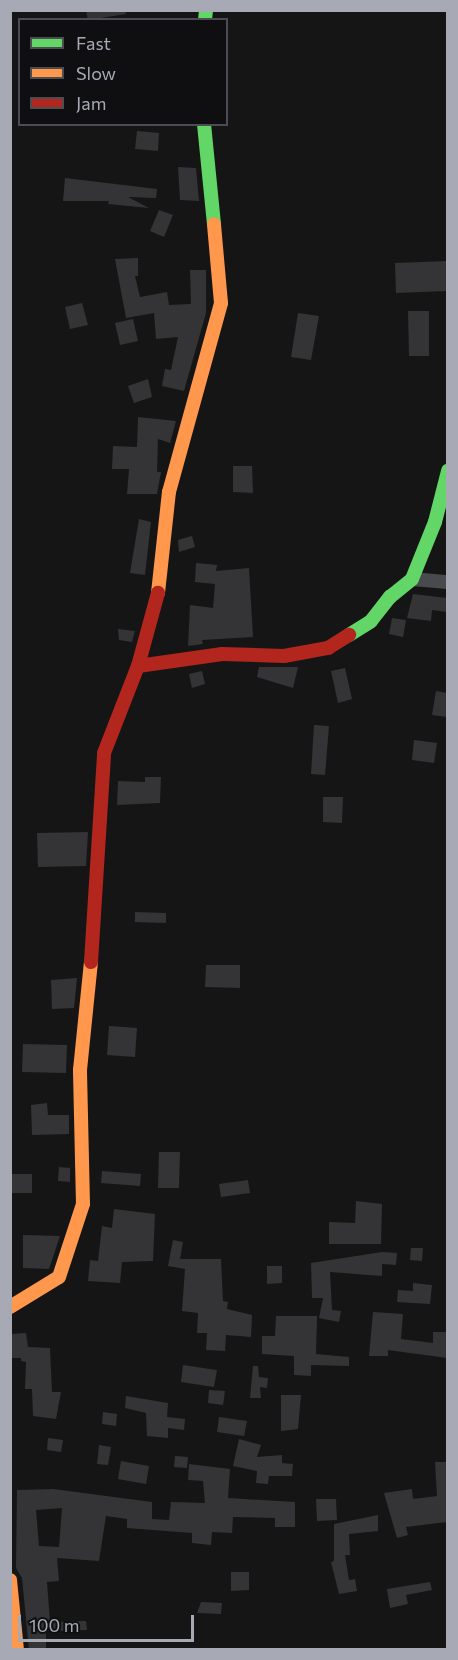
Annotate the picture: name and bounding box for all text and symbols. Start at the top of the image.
legend [18,18,228,126]
text: Fast [76,32,111,54]
text: Slow [76,62,116,84]
text: Jam [76,92,106,114]
scale bar [21,1603,196,1641]
text: 100 m [29,1614,79,1636]

